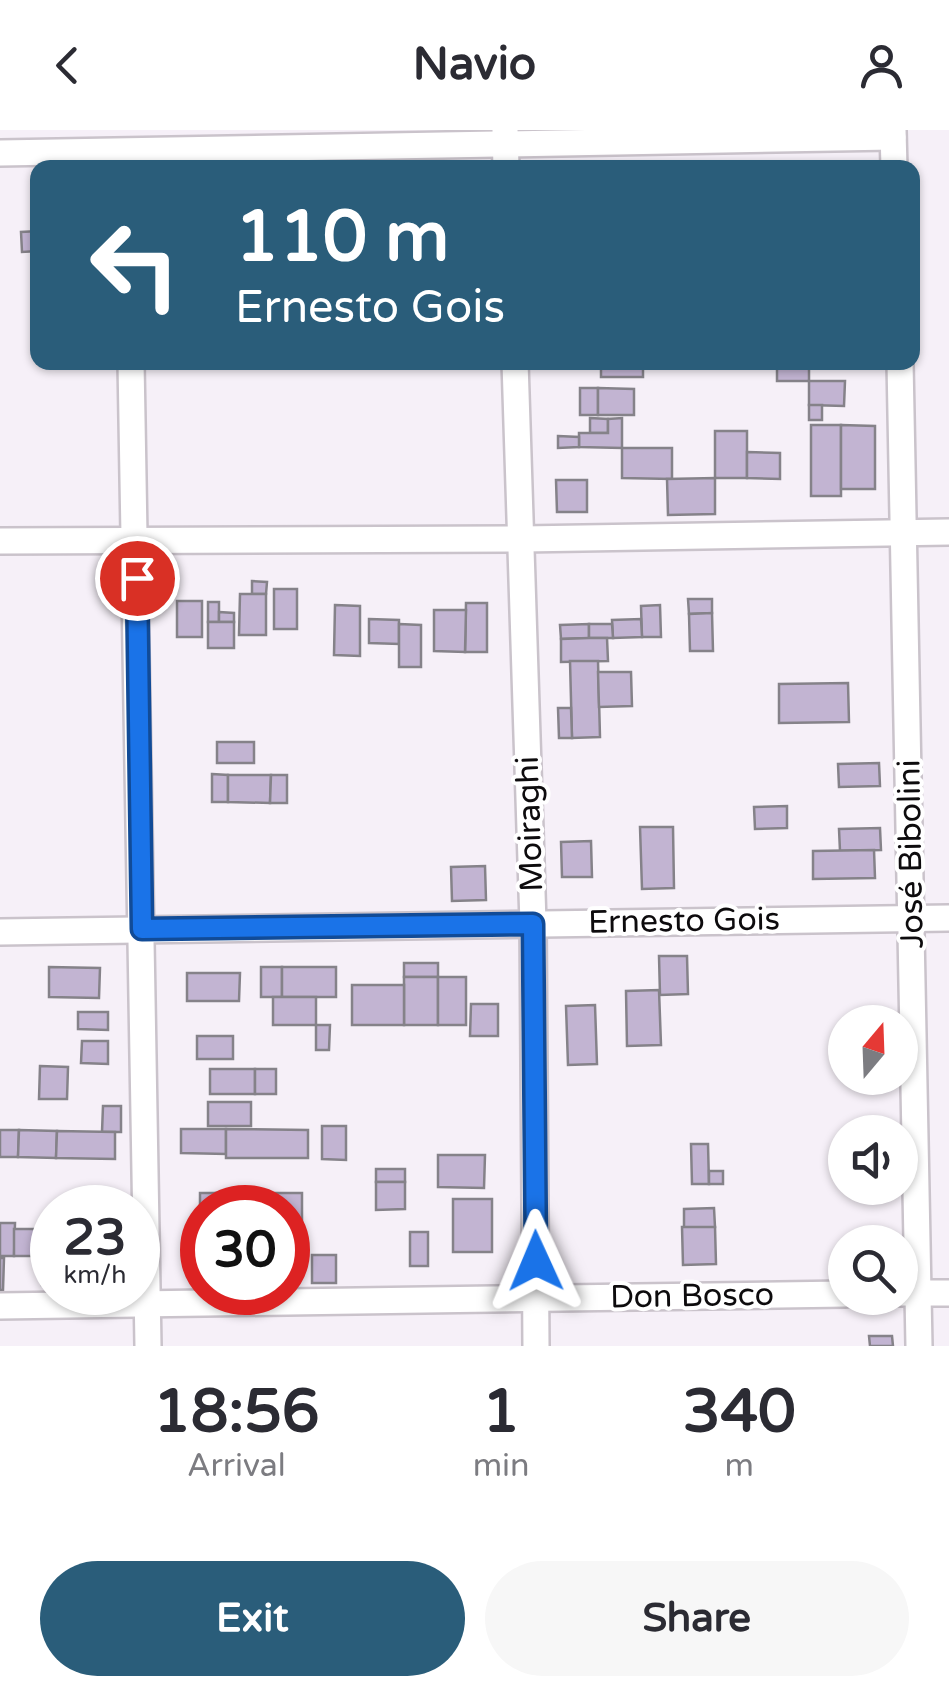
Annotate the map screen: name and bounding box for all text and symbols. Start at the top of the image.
icon: back [40,38,95,93]
text: Navio [413,38,536,92]
icon: person [854,38,909,93]
text: 110 m [235,196,449,280]
icon: left [70,200,200,330]
text: Ernesto Gois [235,281,505,335]
pin [95,536,180,621]
icon: arrive [110,551,165,606]
street label: Moiraghi [509,755,551,893]
street label: José Bibolini [890,759,932,949]
street label: Ernesto Gois [588,900,780,942]
north arrow [828,1005,918,1095]
map controls [828,1005,918,1315]
button: sound [828,1115,918,1205]
speed limit sign: 30 [180,1185,310,1315]
text: 23 [64,1208,126,1268]
position arrow [484,1209,588,1313]
button: search [828,1225,918,1315]
text: km/h [64,1260,126,1290]
street label: Don Bosco [610,1276,774,1316]
text: 18:56 [153,1376,320,1448]
text: 1 [482,1376,520,1448]
text: 340 [683,1376,796,1448]
text: Arrival [187,1447,286,1485]
text: min [473,1447,530,1485]
text: m [725,1447,754,1485]
button: Exit [40,1561,465,1676]
button: Share [485,1561,909,1676]

